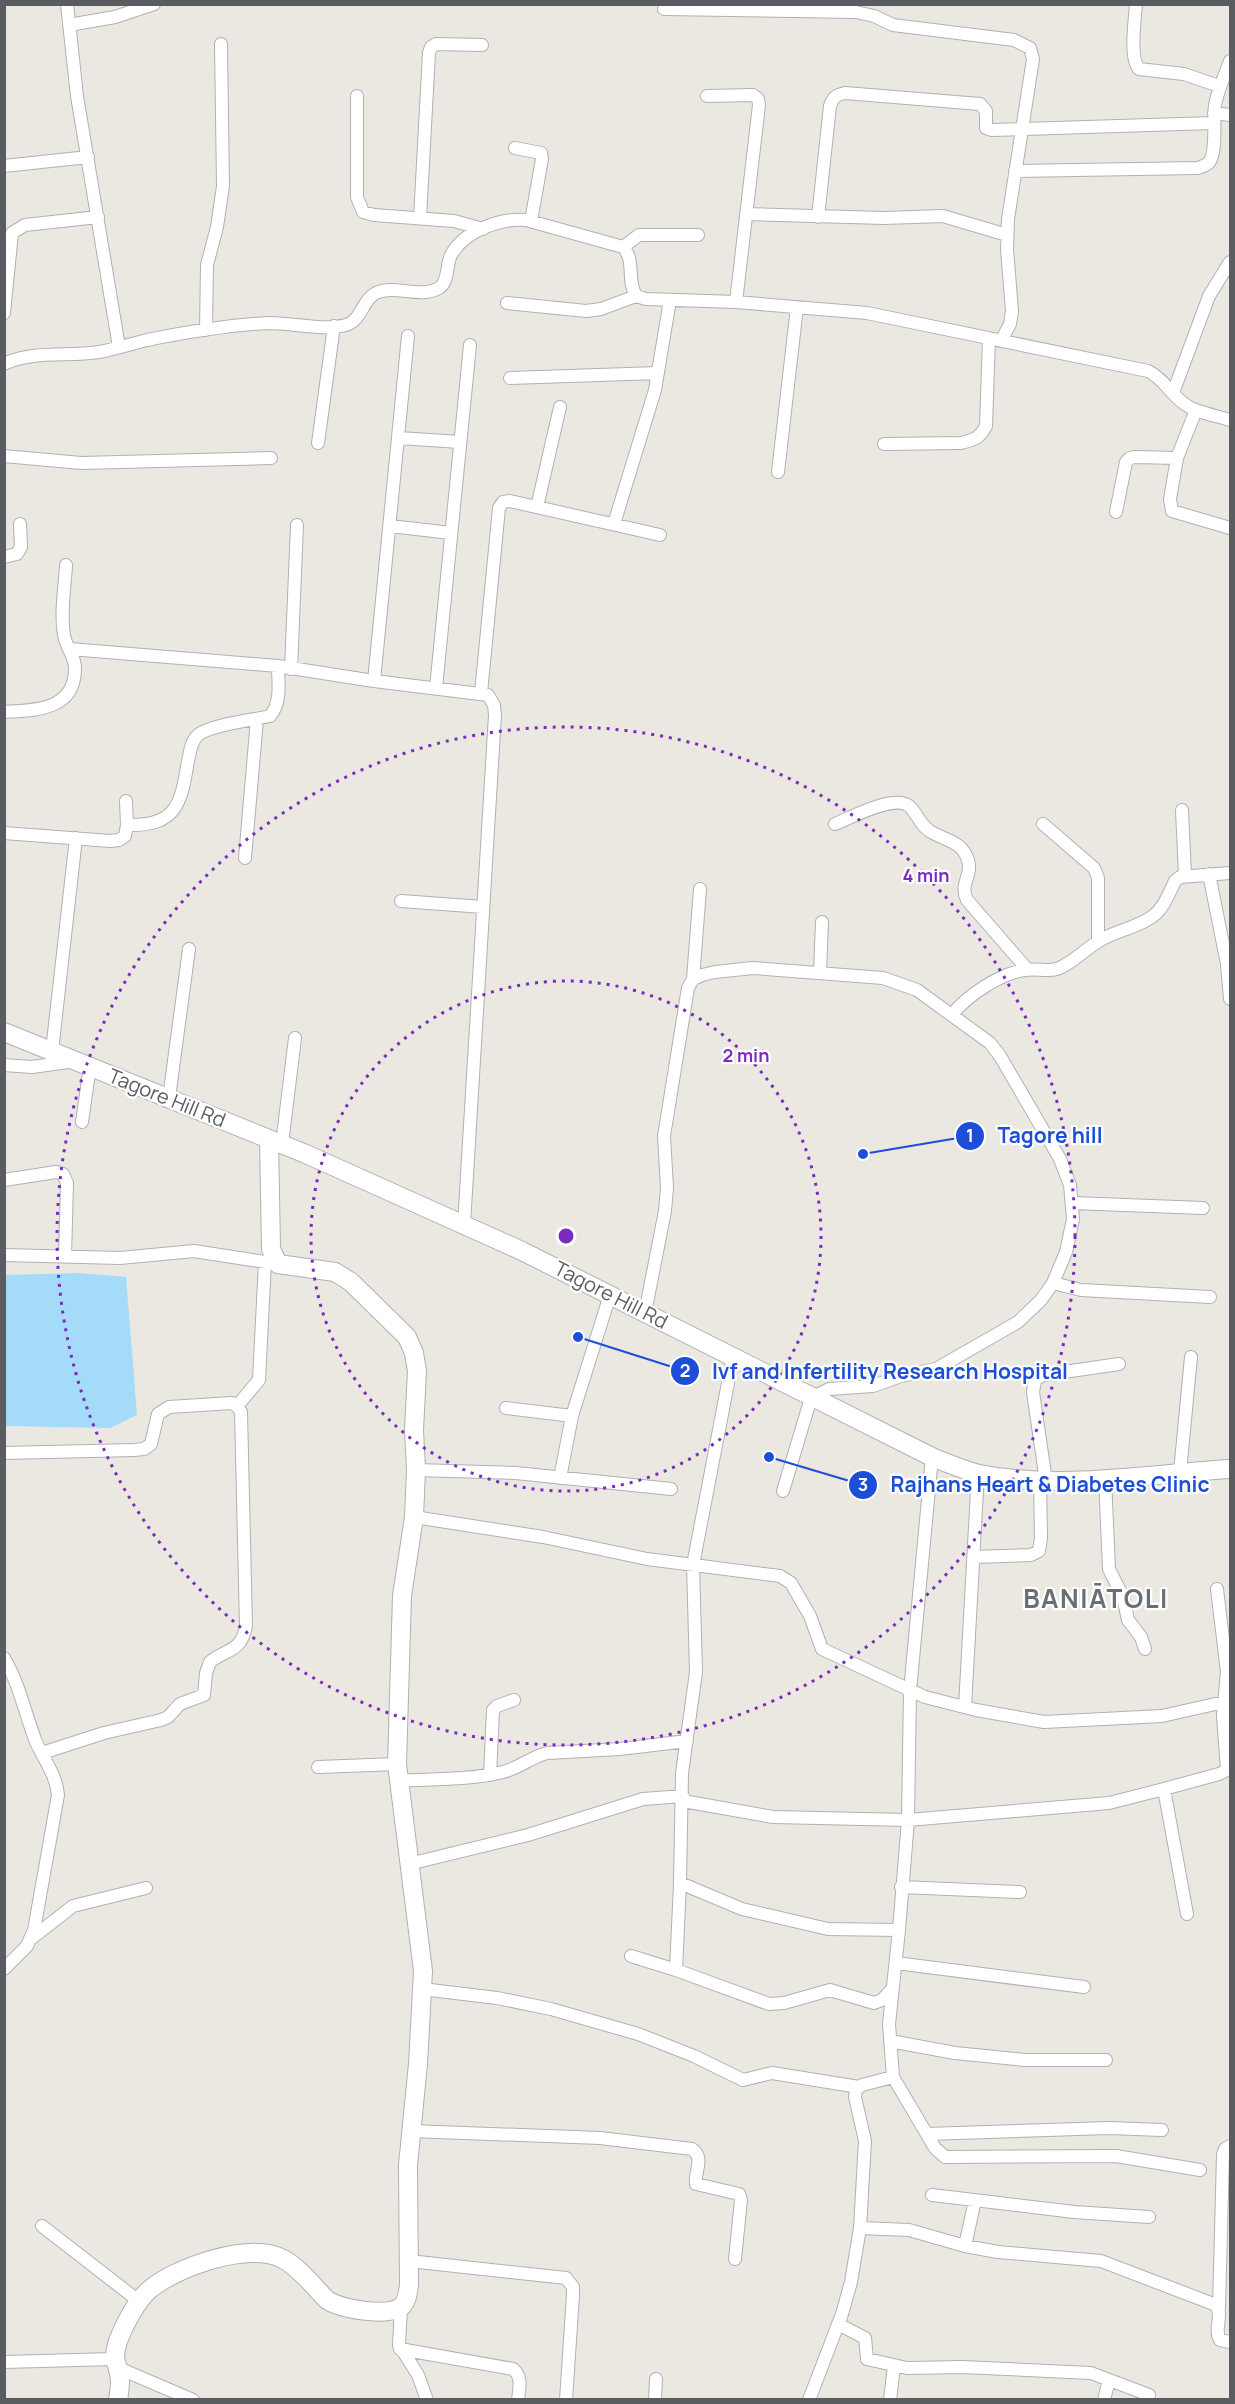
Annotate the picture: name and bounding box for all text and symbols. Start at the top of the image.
text: 4 min [902,863,950,887]
text: 2 min [723,1043,769,1067]
street label: Tagore Hill Rd [105,1062,230,1133]
callout: Tagore hill [955,1116,1114,1155]
text: Tagore hill [997,1121,1103,1149]
text: 1 [966,1123,974,1147]
centre of rings [556,1226,576,1246]
street label: Tagore Hill Rd [550,1254,673,1335]
callout: Ivf and Infertility Research Hospital [670,1352,1080,1391]
text: Ivf and Infertility Research Hospital [712,1357,1068,1385]
text: 2 [680,1358,690,1382]
callout: Rajhans Heart & Diabetes Clinic [848,1465,1221,1504]
text: Rajhans Heart & Diabetes Clinic [891,1470,1209,1498]
text: 3 [858,1472,868,1496]
district label: BANIĀTOLI [1023,1580,1169,1616]

